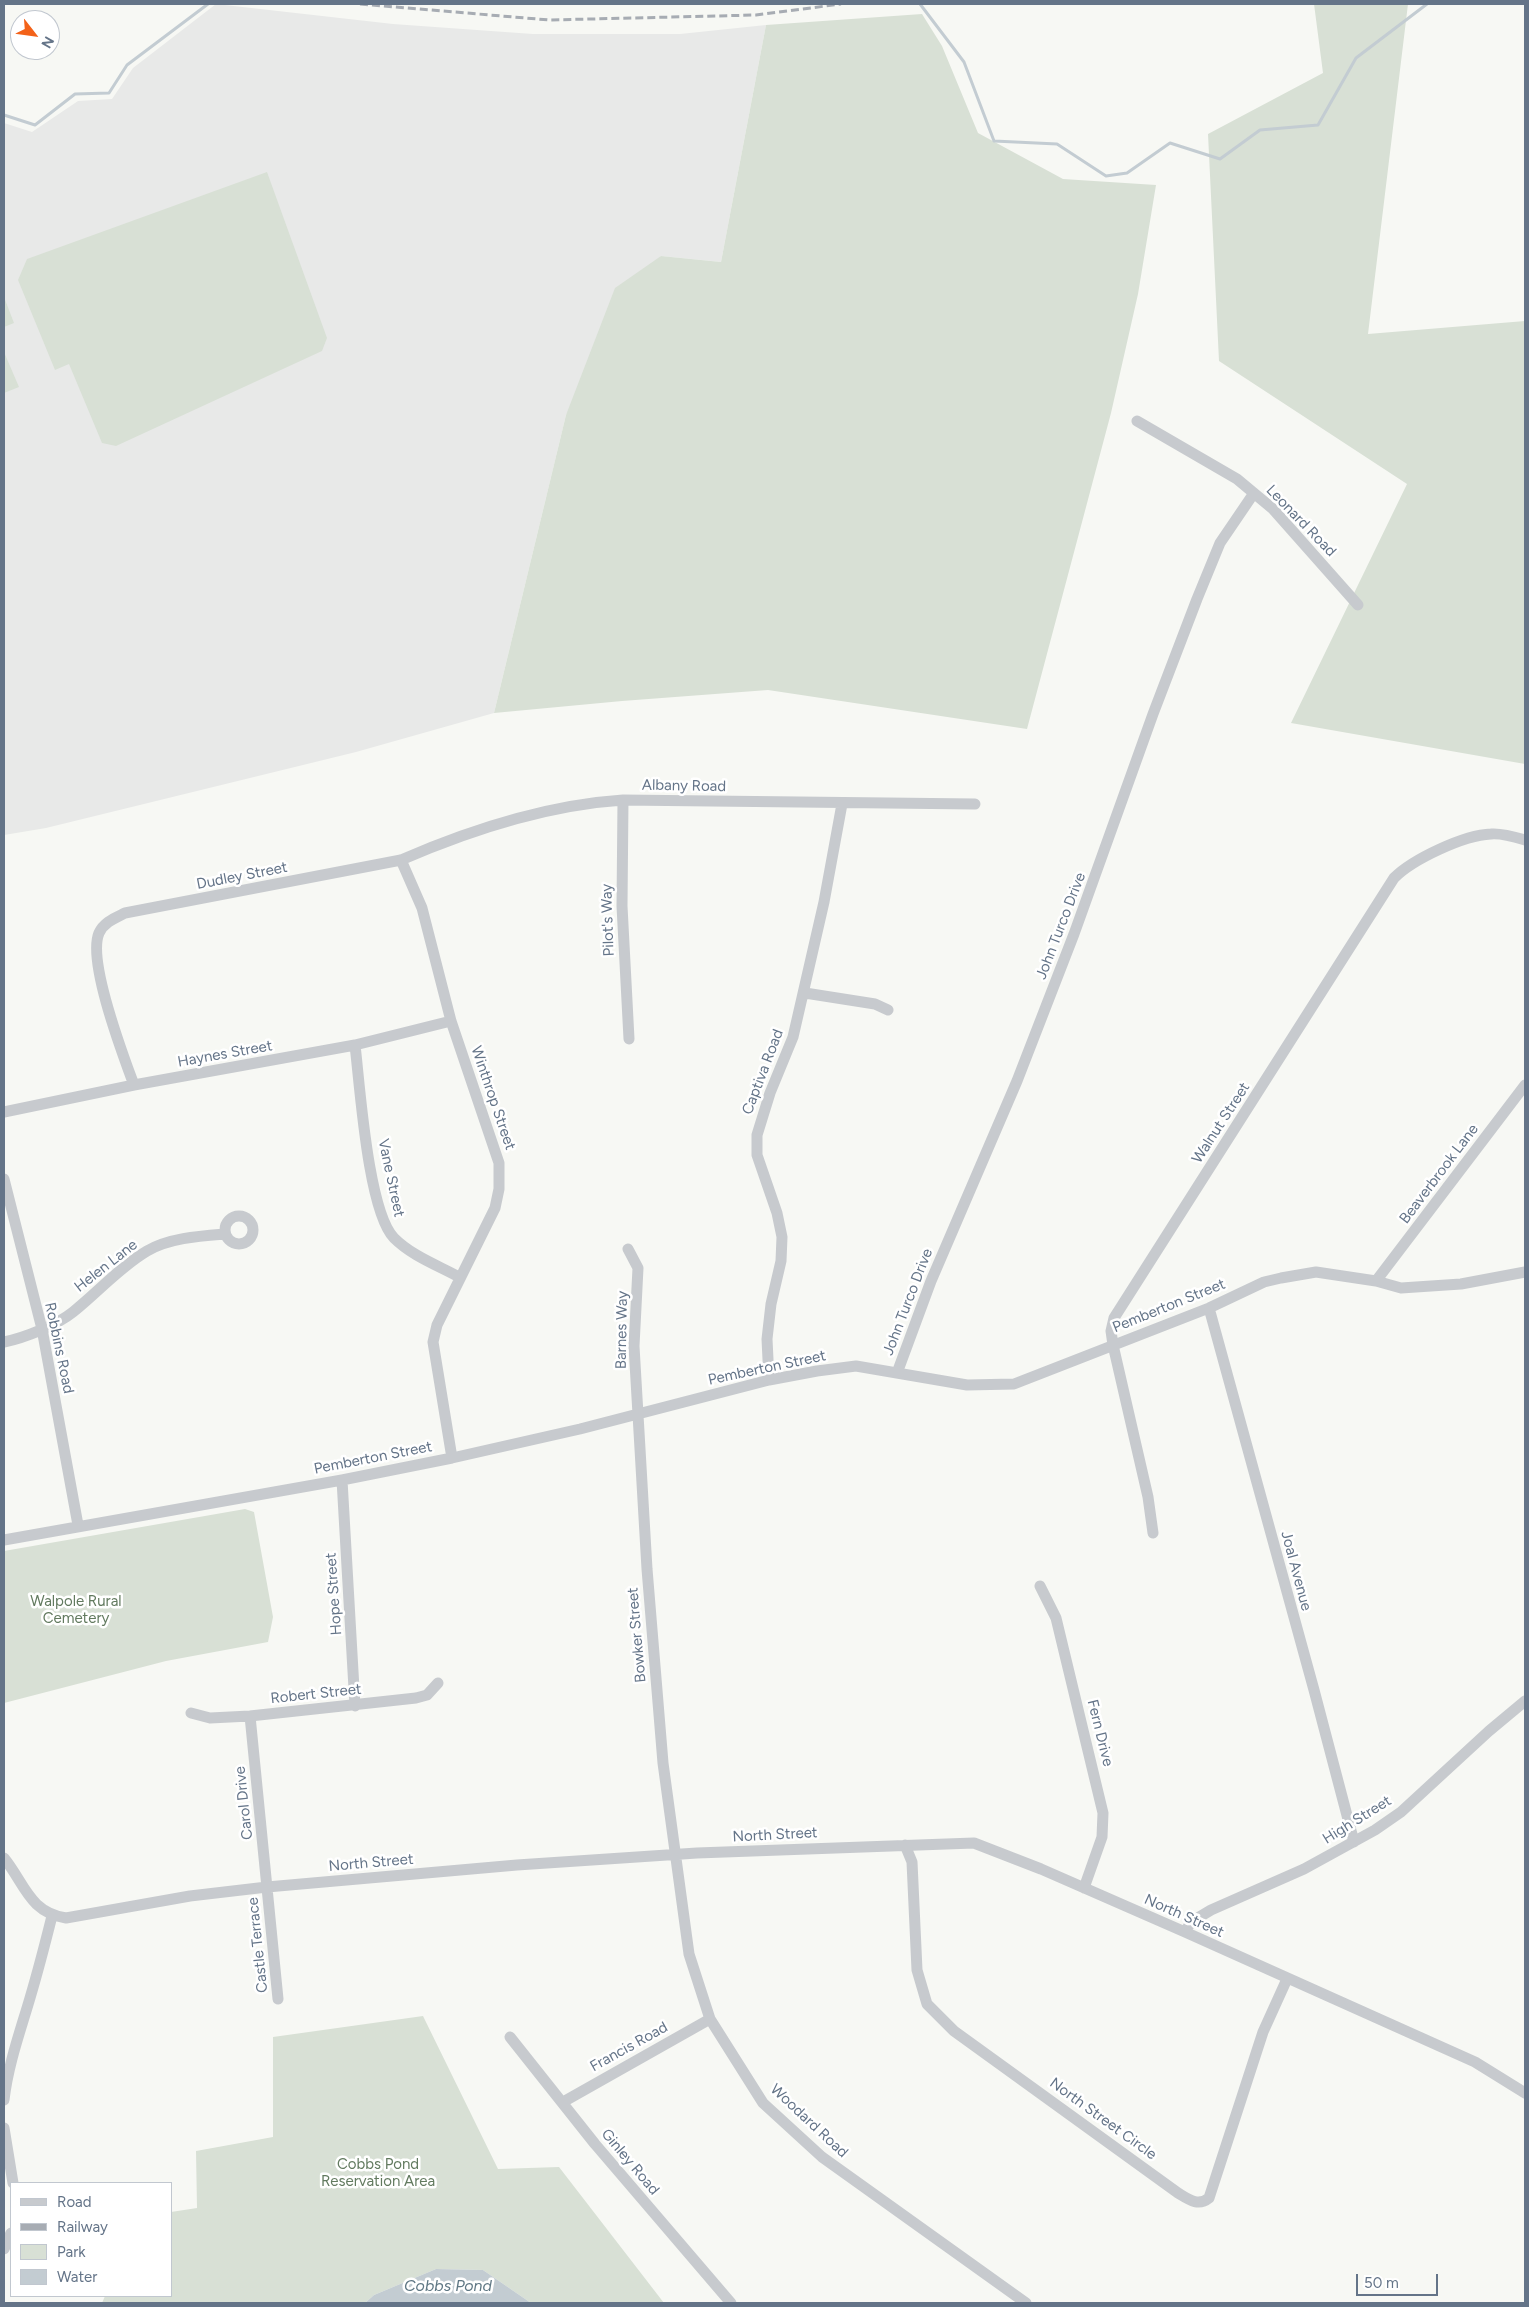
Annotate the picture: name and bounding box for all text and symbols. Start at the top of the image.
north arrow [10,10,60,60]
text: N [37,33,58,51]
street label: Leonard Road [1262,481,1340,561]
street label: Albany Road [642,776,726,796]
street label: Dudley Street [195,858,289,894]
street label: John Turco Drive [1032,870,1090,982]
street label: Pilot's Way [598,883,618,957]
street label: Captiva Road [738,1027,788,1117]
street label: Haynes Street [176,1037,274,1071]
street label: Winthrop Street [467,1044,519,1152]
street label: Walnut Street [1188,1079,1254,1167]
street label: Beaverbrook Lane [1396,1121,1482,1227]
street label: Vane Street [374,1137,408,1219]
street label: Helen Lane [71,1236,141,1296]
street label: John Turco Drive [879,1246,937,1358]
street label: Pemberton Street [1110,1275,1228,1337]
street label: Barnes Way [612,1291,632,1369]
street label: Robbins Road [41,1301,77,1395]
street label: Pemberton Street [706,1347,828,1389]
street label: Pemberton Street [312,1438,434,1478]
street label: Joal Avenue [1277,1529,1315,1613]
street label: Hope Street [322,1552,346,1636]
street label: Bowker Street [624,1587,650,1683]
park label: Walpole Rural Cemetery [30,1593,122,1628]
street label: Robert Street [270,1680,362,1708]
street label: Fern Drive [1083,1698,1117,1768]
street label: Carol Drive [231,1765,257,1841]
street label: High Street [1319,1792,1395,1848]
street label: North Street [732,1824,818,1846]
street label: North Street [328,1850,414,1876]
street label: North Street [1141,1890,1227,1942]
street label: Castle Terrace [244,1896,272,1994]
street label: Francis Road [587,2018,671,2076]
street label: North Street Circle [1046,2074,1160,2164]
street label: Woodard Road [766,2080,852,2162]
street label: Ginley Road [597,2125,663,2199]
park label: Cobbs Pond Reservation Area [321,2156,435,2191]
legend [10,2182,172,2297]
text: Road [57,2193,92,2211]
text: Railway [57,2218,108,2236]
text: Park [57,2243,86,2261]
scale bar [1359,2264,1442,2296]
text: Water [57,2268,97,2286]
text: 50 m [1364,2274,1399,2292]
water label: Cobbs Pond [404,2276,492,2296]

